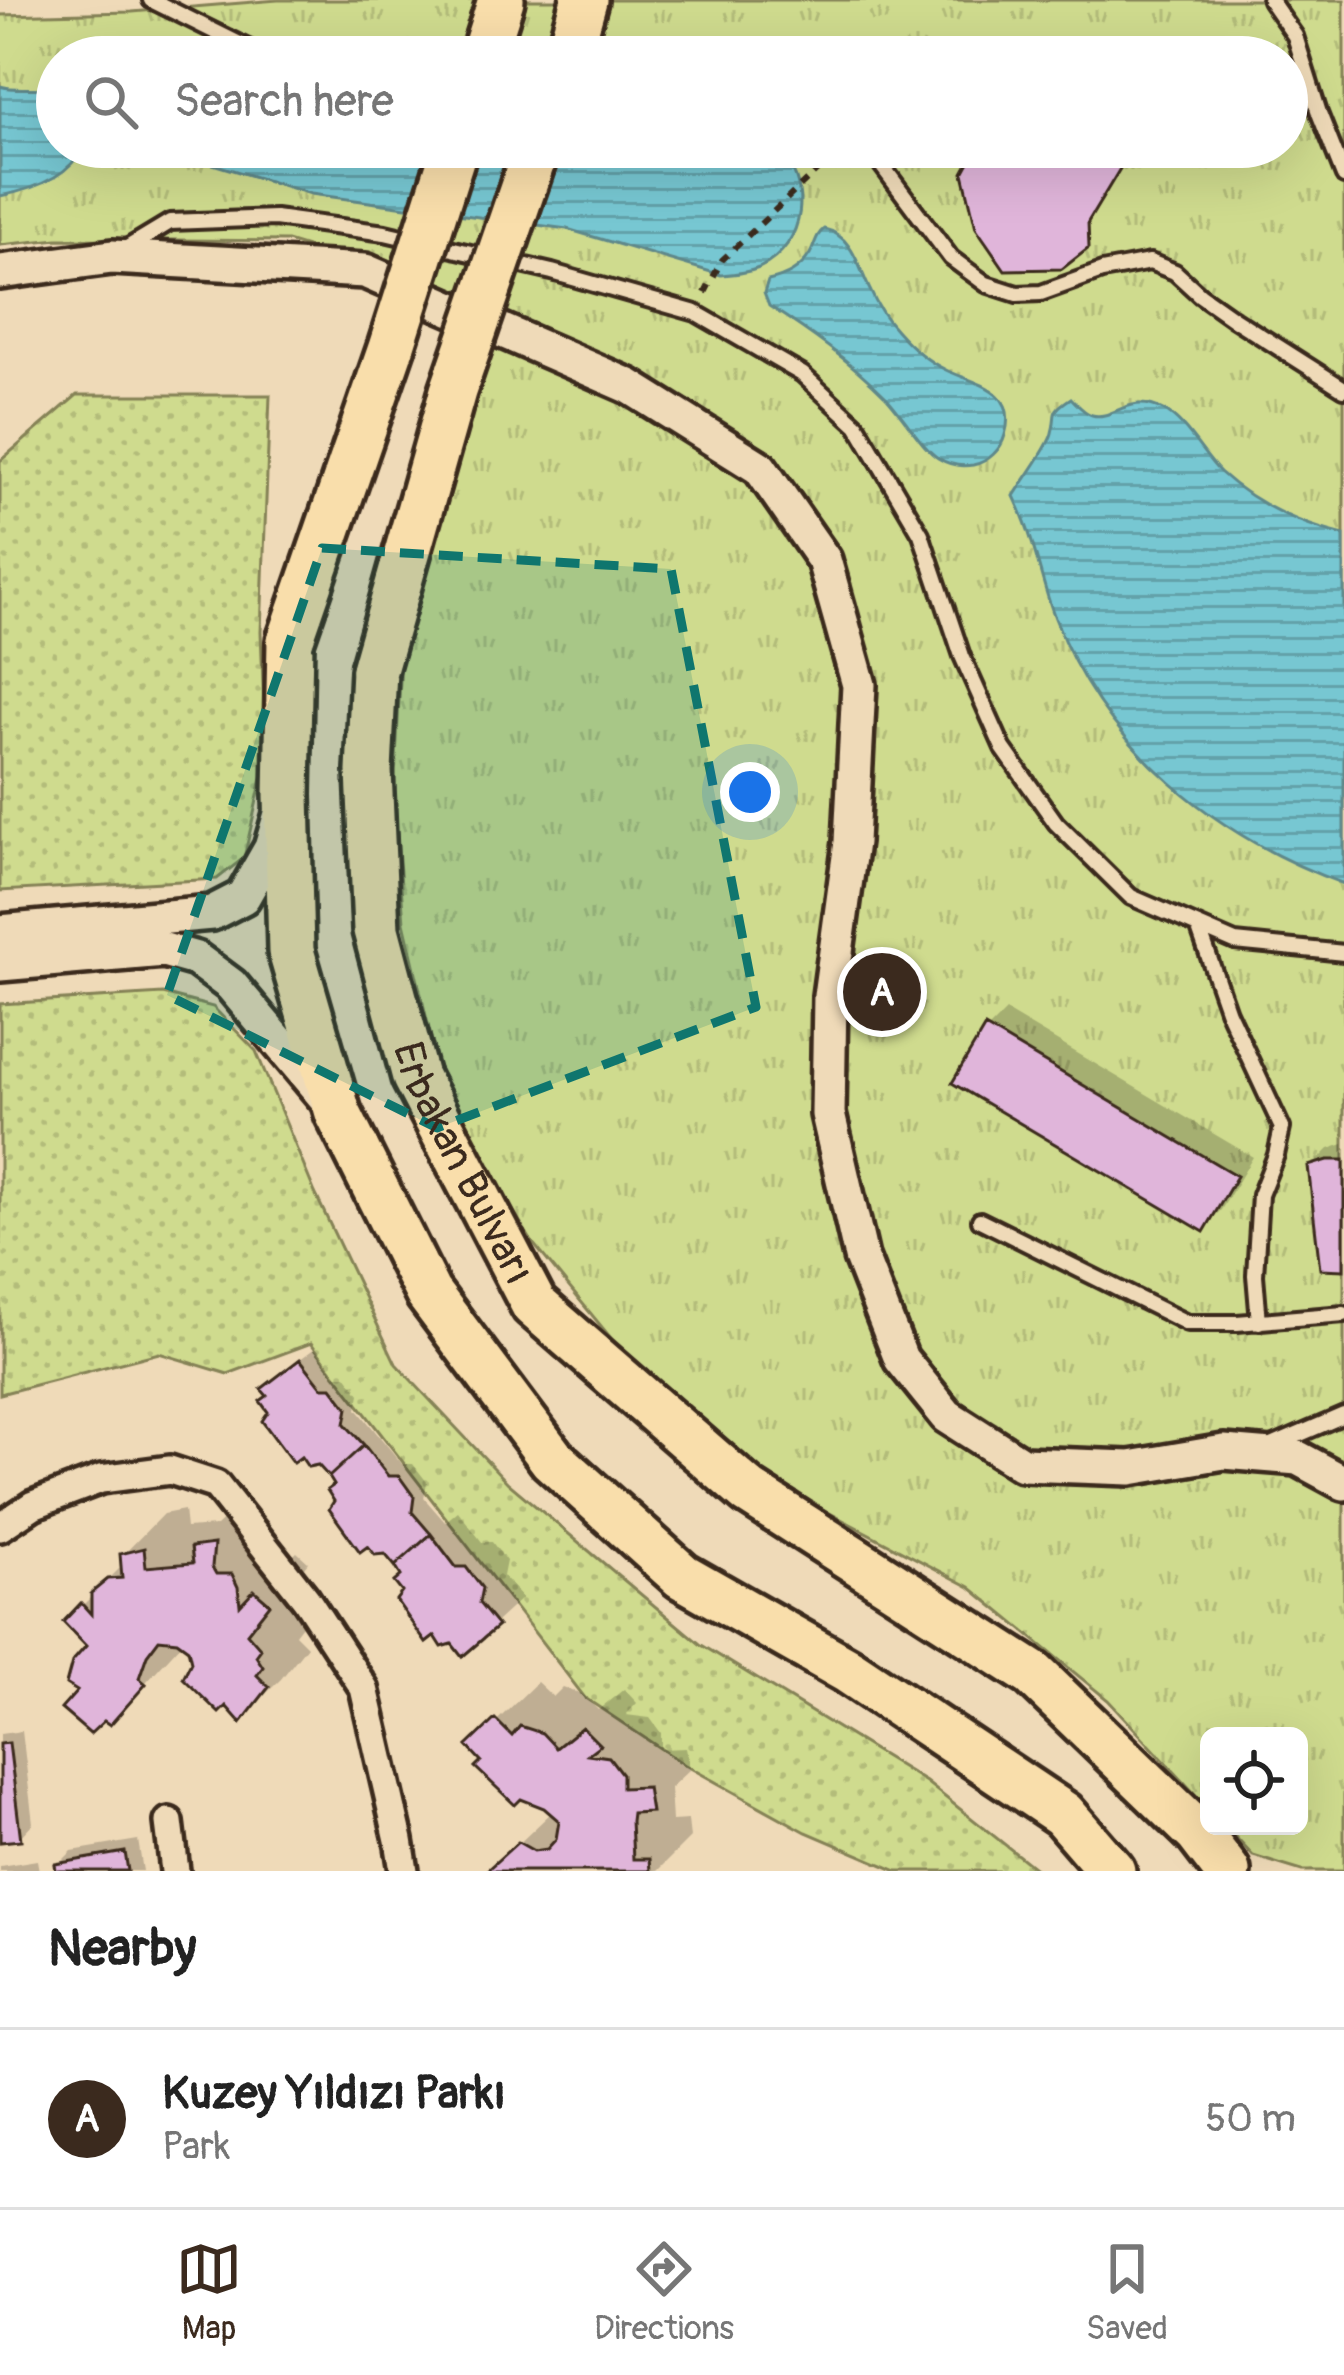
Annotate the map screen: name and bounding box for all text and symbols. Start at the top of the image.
search box [36,36,1308,168]
icon: search [78,69,144,135]
text: Search here [174,74,394,130]
your location [720,762,780,822]
pin: A [843,947,921,1037]
street label: Erbakan Bulvarı [381,1036,545,1293]
map controls [1200,1727,1308,1835]
button: locate [1200,1727,1308,1835]
text: Nearby [48,1917,196,1981]
text: Kuzey Yıldızı Parkı [162,2066,506,2122]
text: A [74,2094,100,2143]
text: 50 m [1205,2094,1296,2143]
text: Park [162,2122,230,2171]
tab: Map [176,2236,242,2349]
tab: Directions [594,2236,734,2349]
tab: Saved [1086,2236,1168,2349]

